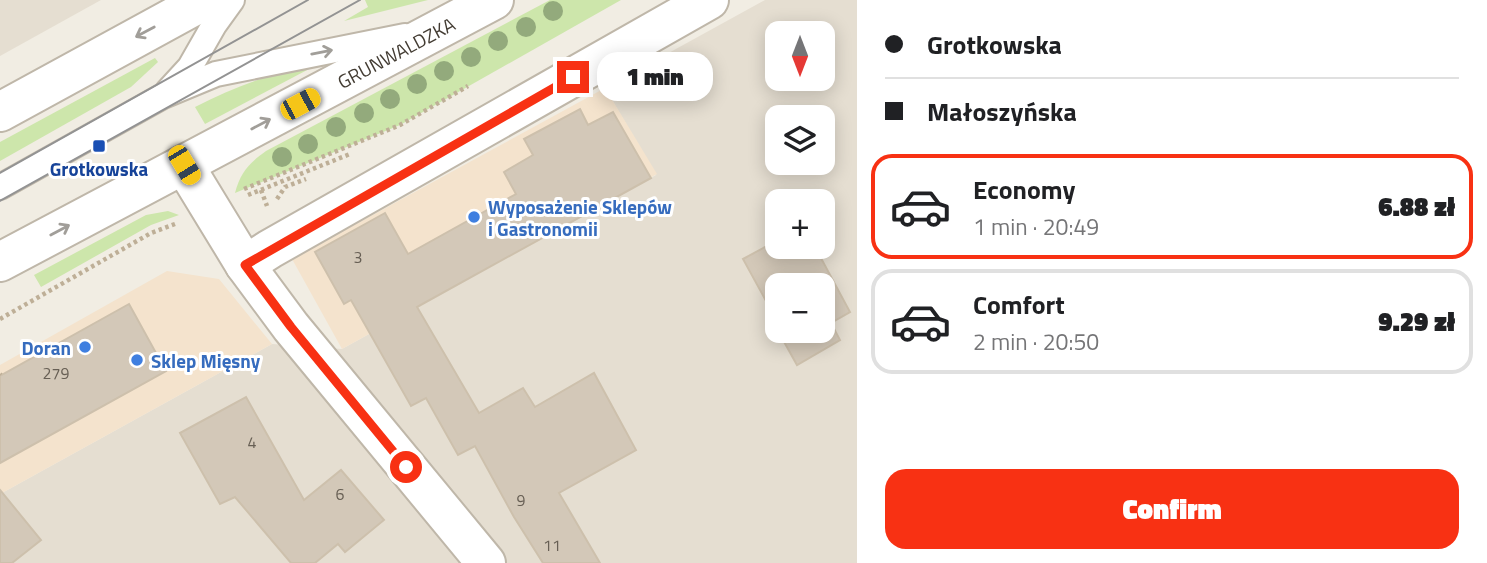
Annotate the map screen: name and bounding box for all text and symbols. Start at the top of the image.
street label: GRUNWALDZKA [332,9,460,95]
north arrow [765,21,835,91]
map controls [765,21,835,343]
one-way arrow [135,25,155,39]
text: Grotkowska [927,25,1062,64]
one-way arrow [310,45,333,58]
callout: 1 min [598,52,713,102]
text: 1 min [626,59,684,94]
route end [557,61,589,93]
car [277,85,324,123]
text: Małoszyńska [927,92,1077,131]
button: layers [765,105,835,175]
one-way arrow [251,117,271,131]
marker: Grotkowska [91,138,107,154]
car [165,142,204,188]
place label: Grotkowska [50,154,149,183]
text: Economy [973,170,1075,209]
icon: car [889,175,952,238]
text: 6.88 zł [1378,187,1455,226]
button: + [765,189,835,259]
place label: Wyposażenie Sklepów i Gastronomii [488,192,672,243]
marker: Wyposażenie Sklepów i Gastronomii [466,209,482,225]
text: 1 min · 20:49 [973,209,1099,244]
one-way arrow [50,223,70,237]
house number: 3 [354,245,362,269]
button: − [765,273,835,343]
text: Comfort [973,285,1065,324]
icon: car [889,290,952,353]
text: 9.29 zł [1378,302,1455,341]
text: 2 min · 20:50 [973,324,1099,359]
place label: Doran [21,333,71,362]
marker: Doran [77,339,93,355]
place label: Sklep Mięsny [151,346,261,375]
marker: Sklep Mięsny [129,352,145,368]
house number: 279 [43,361,69,385]
house number: 4 [248,430,257,454]
route start [390,451,422,483]
button: Confirm [885,469,1459,549]
house number: 6 [336,482,345,506]
house number: 9 [517,488,526,512]
house number: 11 [543,533,561,557]

